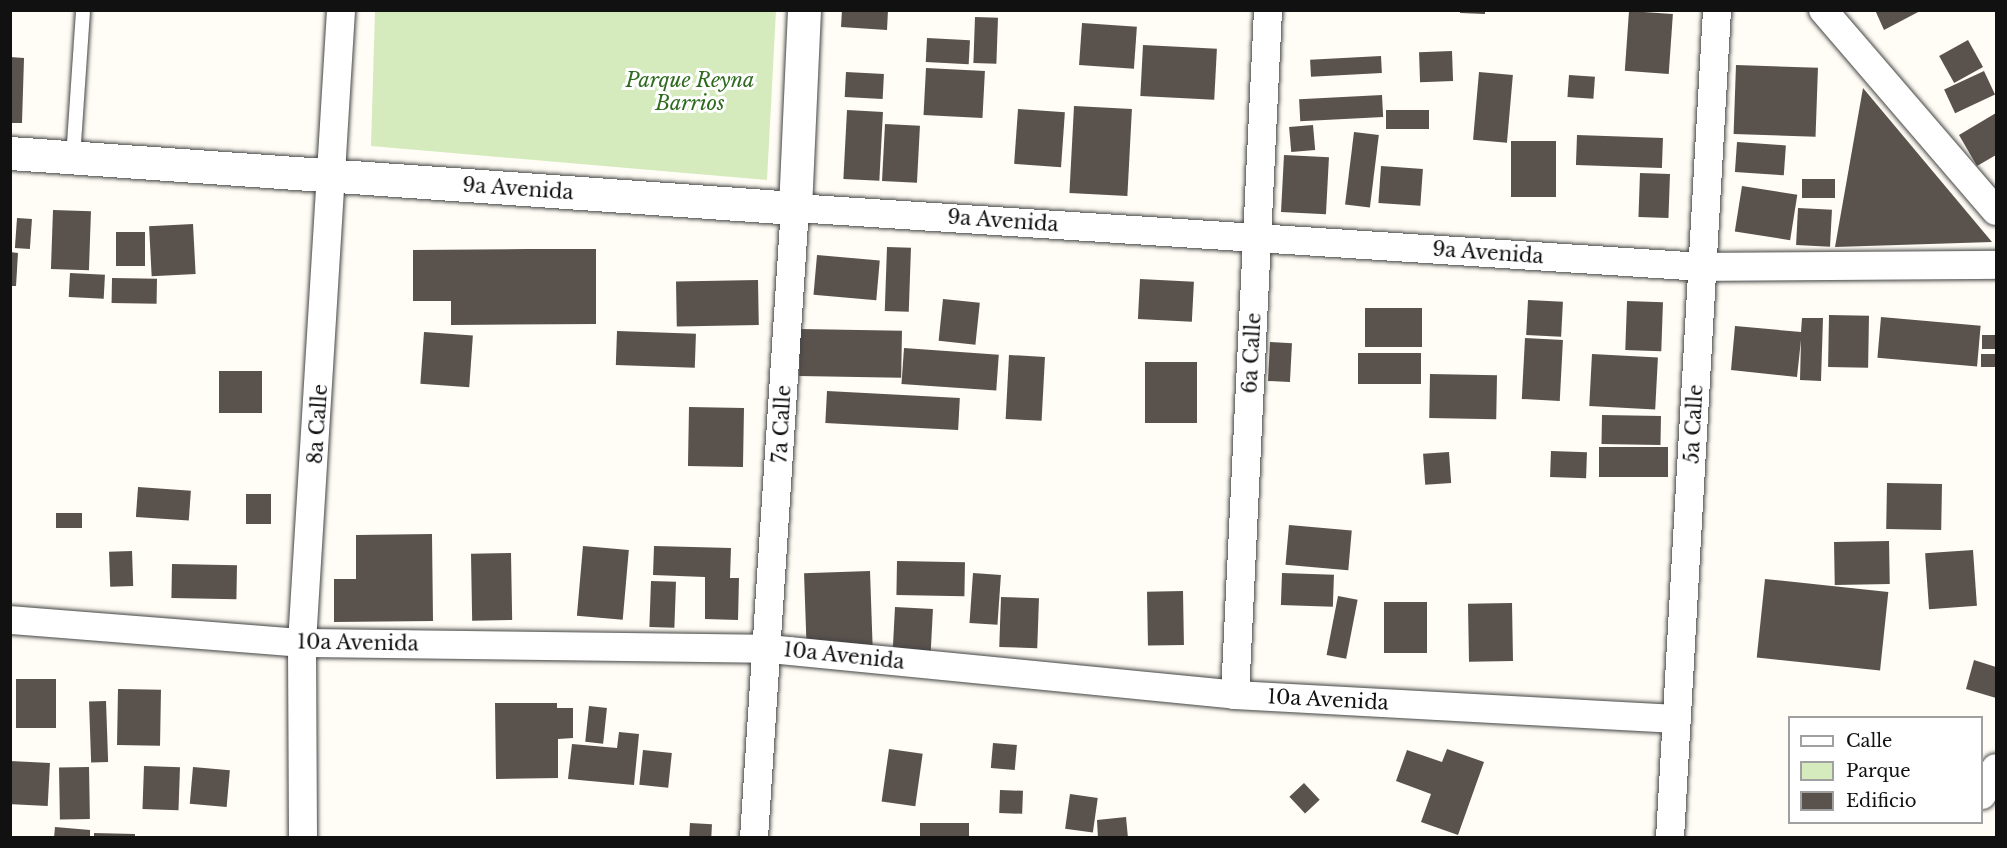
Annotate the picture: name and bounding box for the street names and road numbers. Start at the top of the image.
street label: 9a Avenida [461,173,575,205]
street label: 9a Avenida [946,205,1060,237]
street label: 9a Avenida [1431,237,1545,269]
street label: 6a Calle [1238,312,1266,394]
street label: 8a Calle [303,383,333,465]
street label: 7a Calle [768,384,796,464]
street label: 5a Calle [1680,384,1708,464]
street label: 10a Avenida [296,630,420,656]
street label: 10a Avenida [782,638,906,674]
street label: 10a Avenida [1266,685,1390,715]

